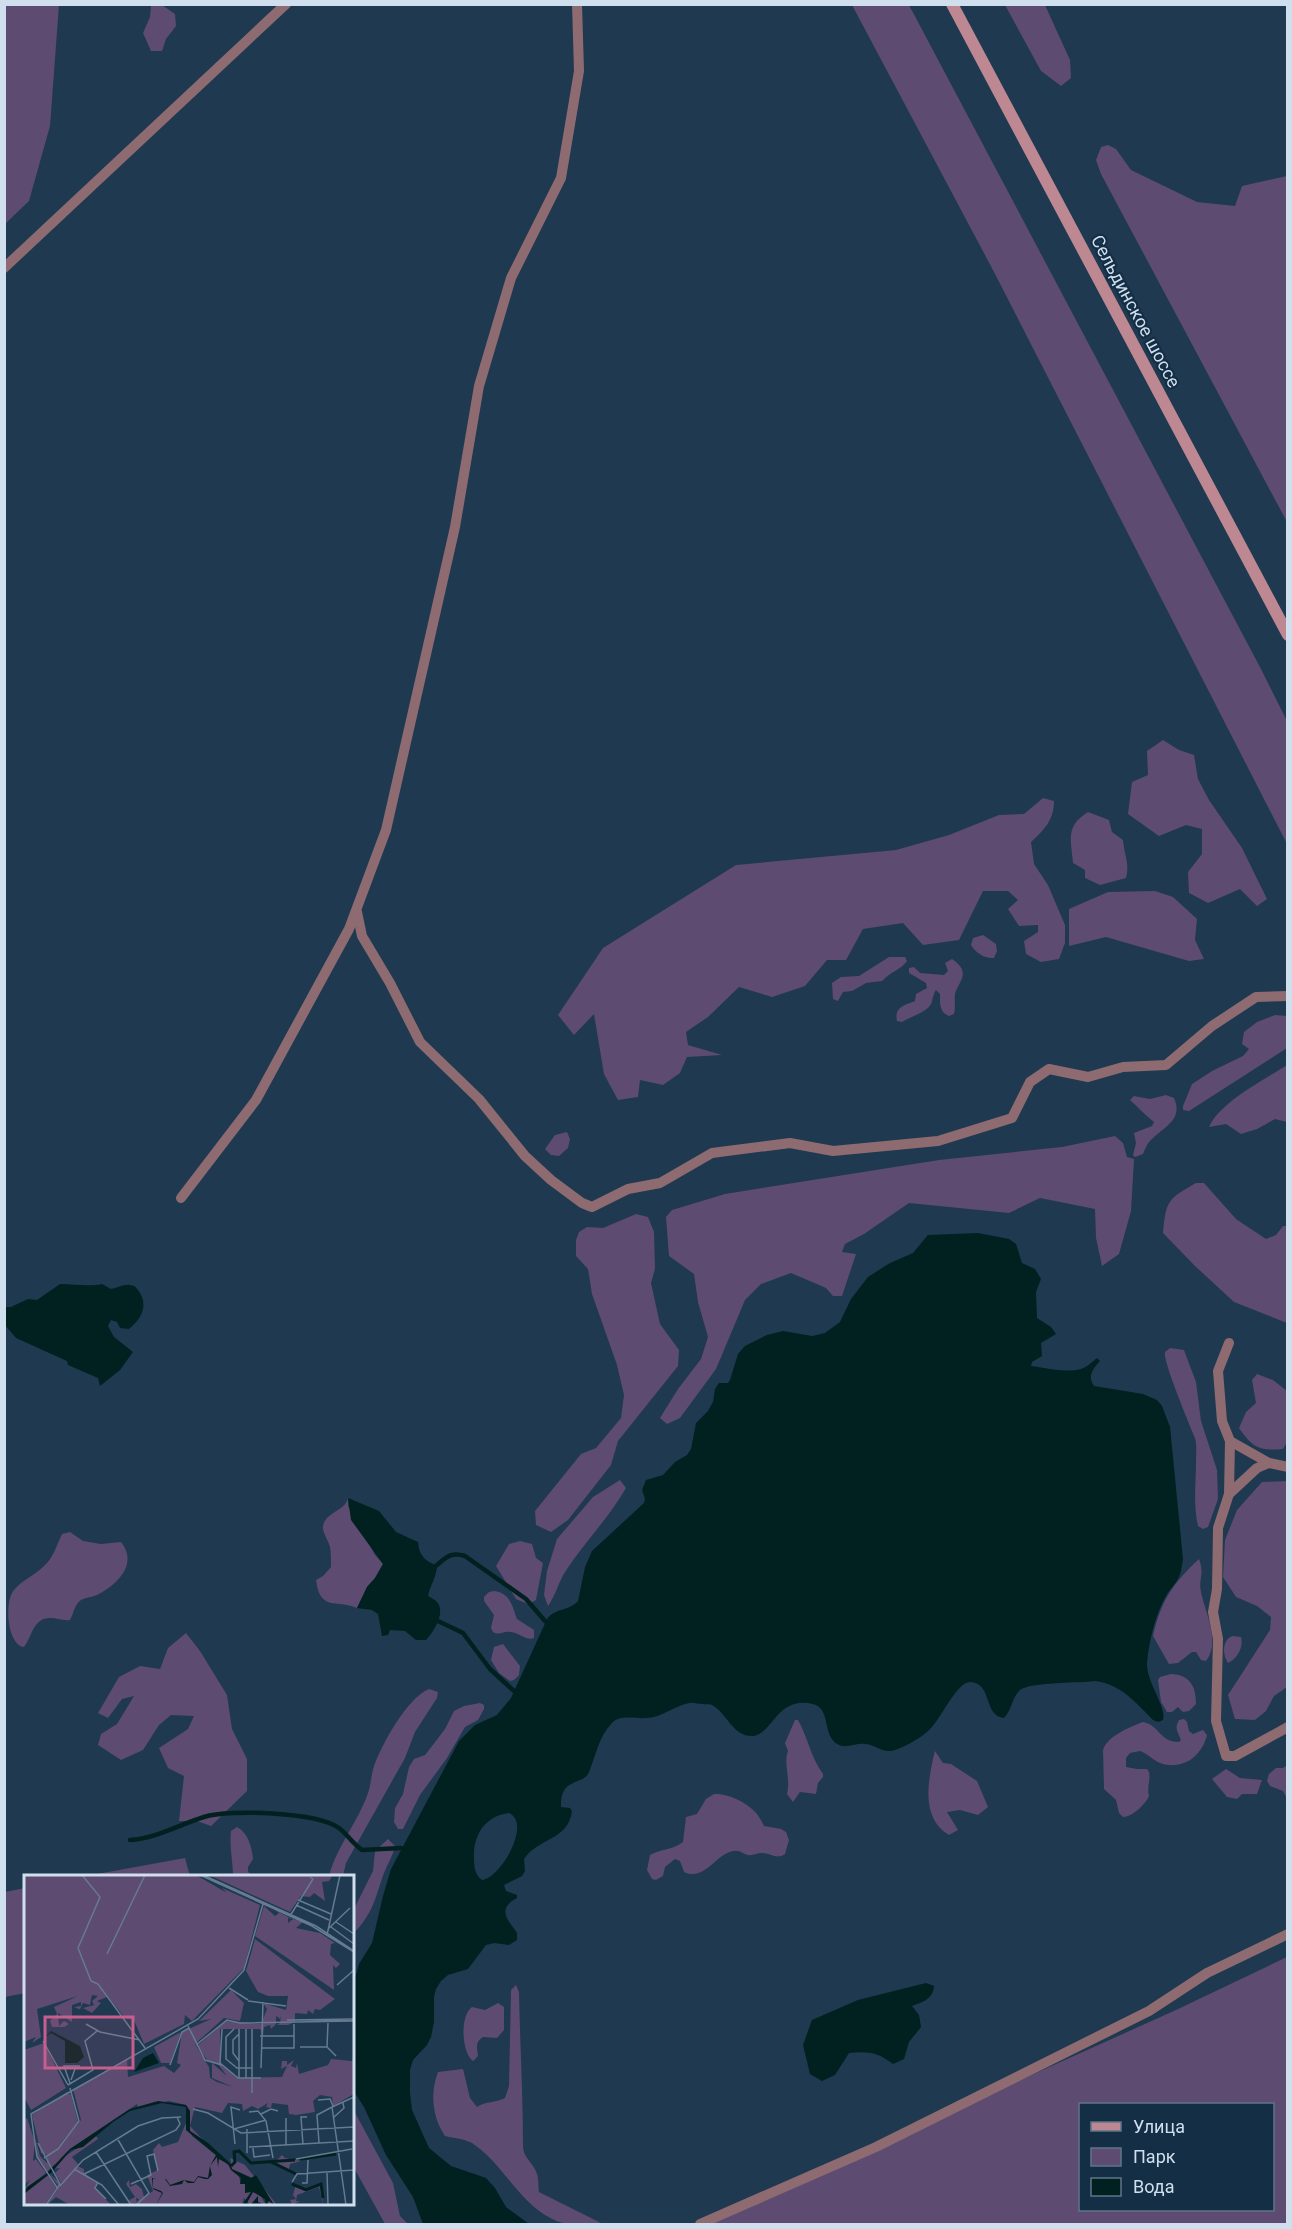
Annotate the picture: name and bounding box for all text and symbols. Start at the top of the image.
street label: Сельдинское шоссе [1087,231,1185,391]
inset map [24,1875,354,2205]
legend [1079,2103,1274,2211]
text: Улица [1133,2116,1185,2137]
text: Парк [1133,2146,1176,2167]
text: Вода [1133,2176,1175,2197]

